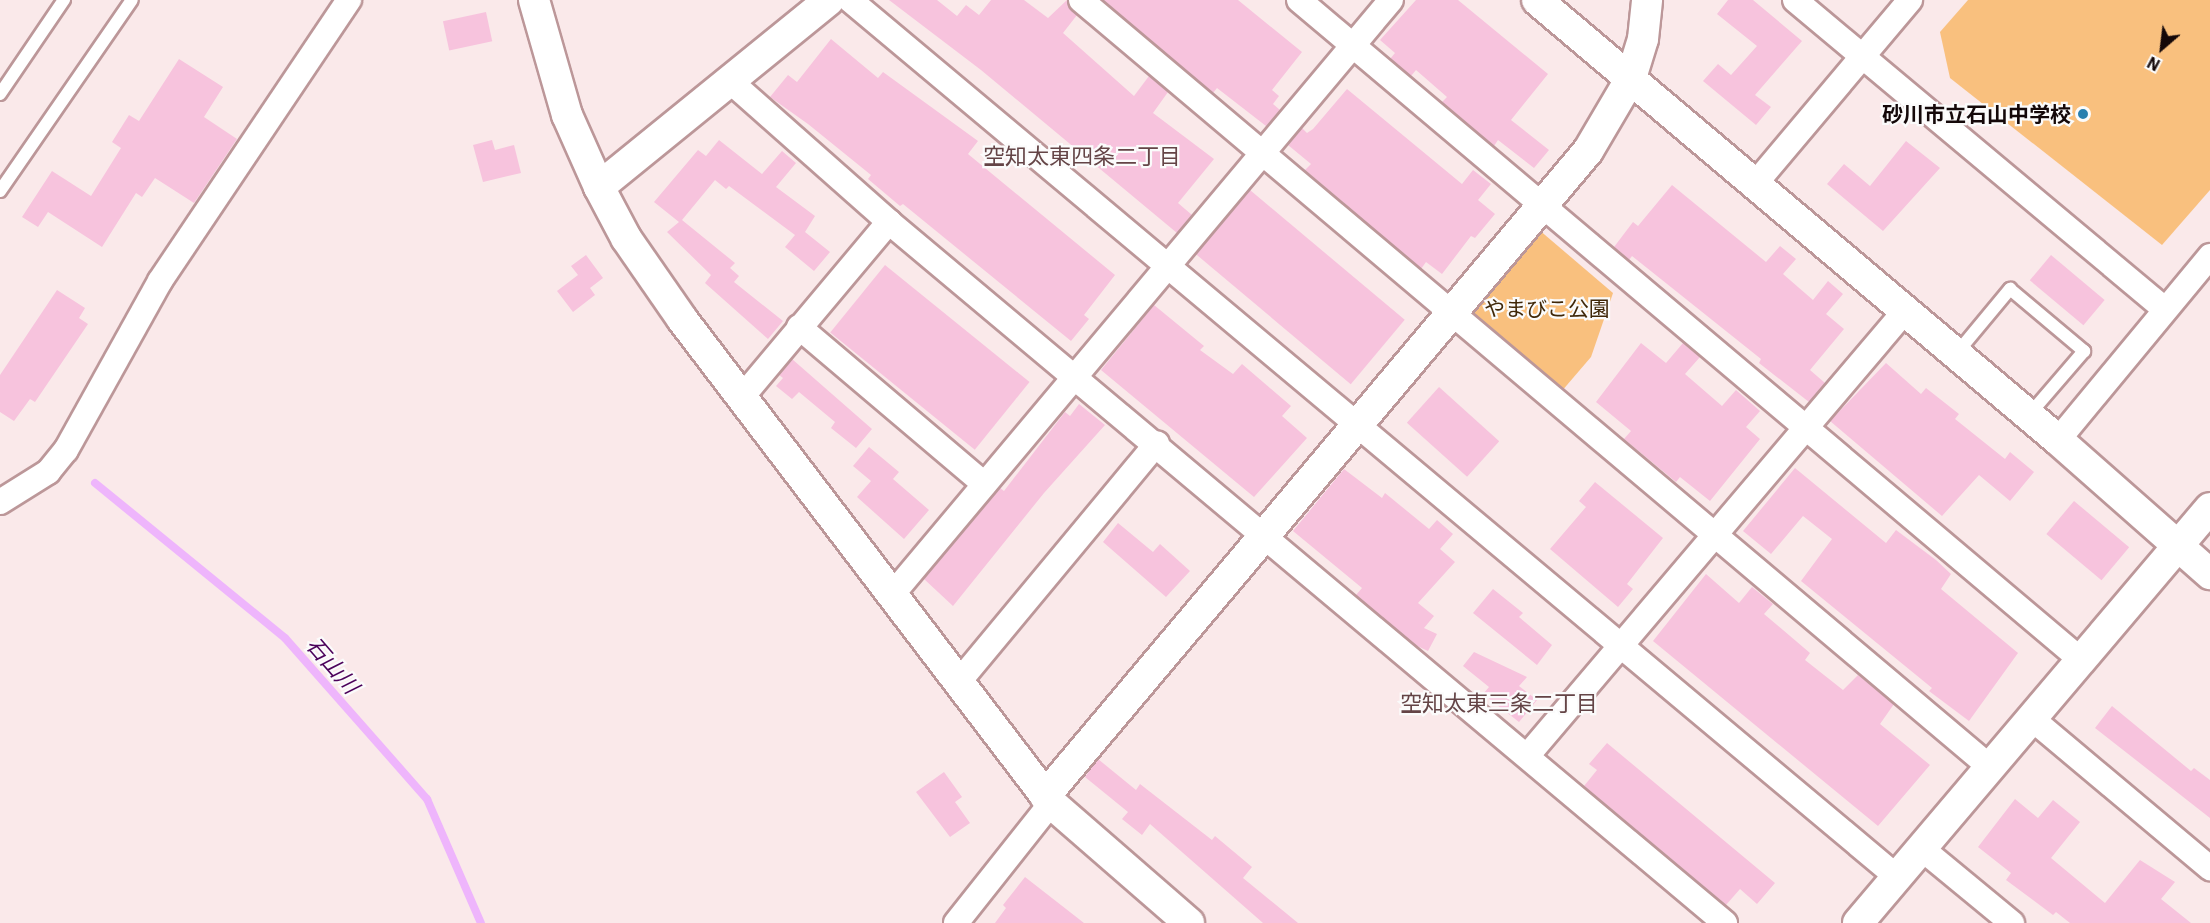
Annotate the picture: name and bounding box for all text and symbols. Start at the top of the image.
north arrow [2132,18,2192,78]
text: N [2144,52,2163,75]
place label: 砂川市立石山中学校 [1882,101,2071,127]
marker: 砂川市立石山中学校 [2076,107,2090,121]
district label: 空知太東四条二丁目 [983,143,1181,169]
park label: やまびこ公園 [1484,295,1610,321]
water label: 石山川 [301,631,365,699]
district label: 空知太東三条二丁目 [1400,690,1598,716]

